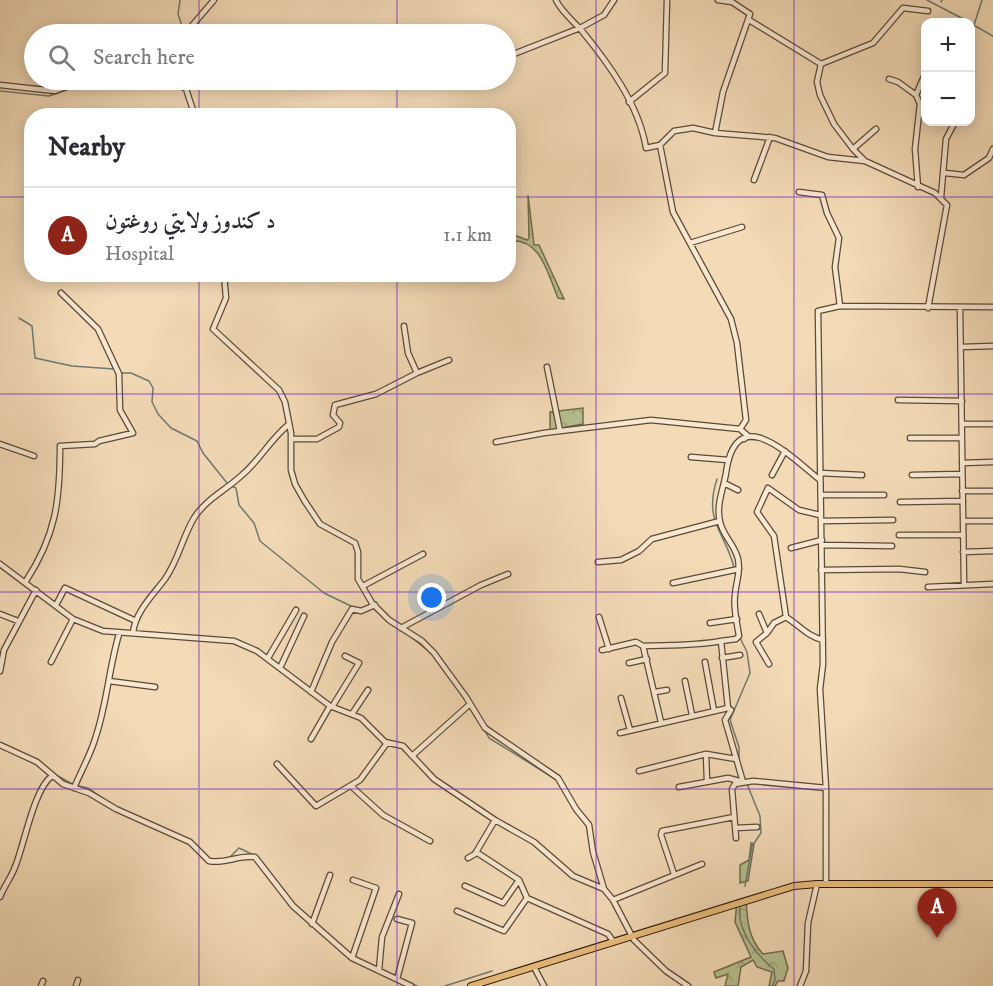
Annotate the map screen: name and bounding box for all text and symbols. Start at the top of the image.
map controls [921,18,975,126]
button: + [921,18,975,72]
search box [24,24,516,90]
icon: search [45,41,78,74]
text: Search here [93,44,195,71]
button: − [921,72,975,126]
text: Nearby [48,131,125,164]
text: د کندوز ولایتي روغتون [105,208,276,235]
text: A [61,223,74,248]
text: 1.1 km [443,223,492,248]
text: Hospital [105,242,174,267]
your location [417,583,446,612]
pin: A [918,888,956,938]

